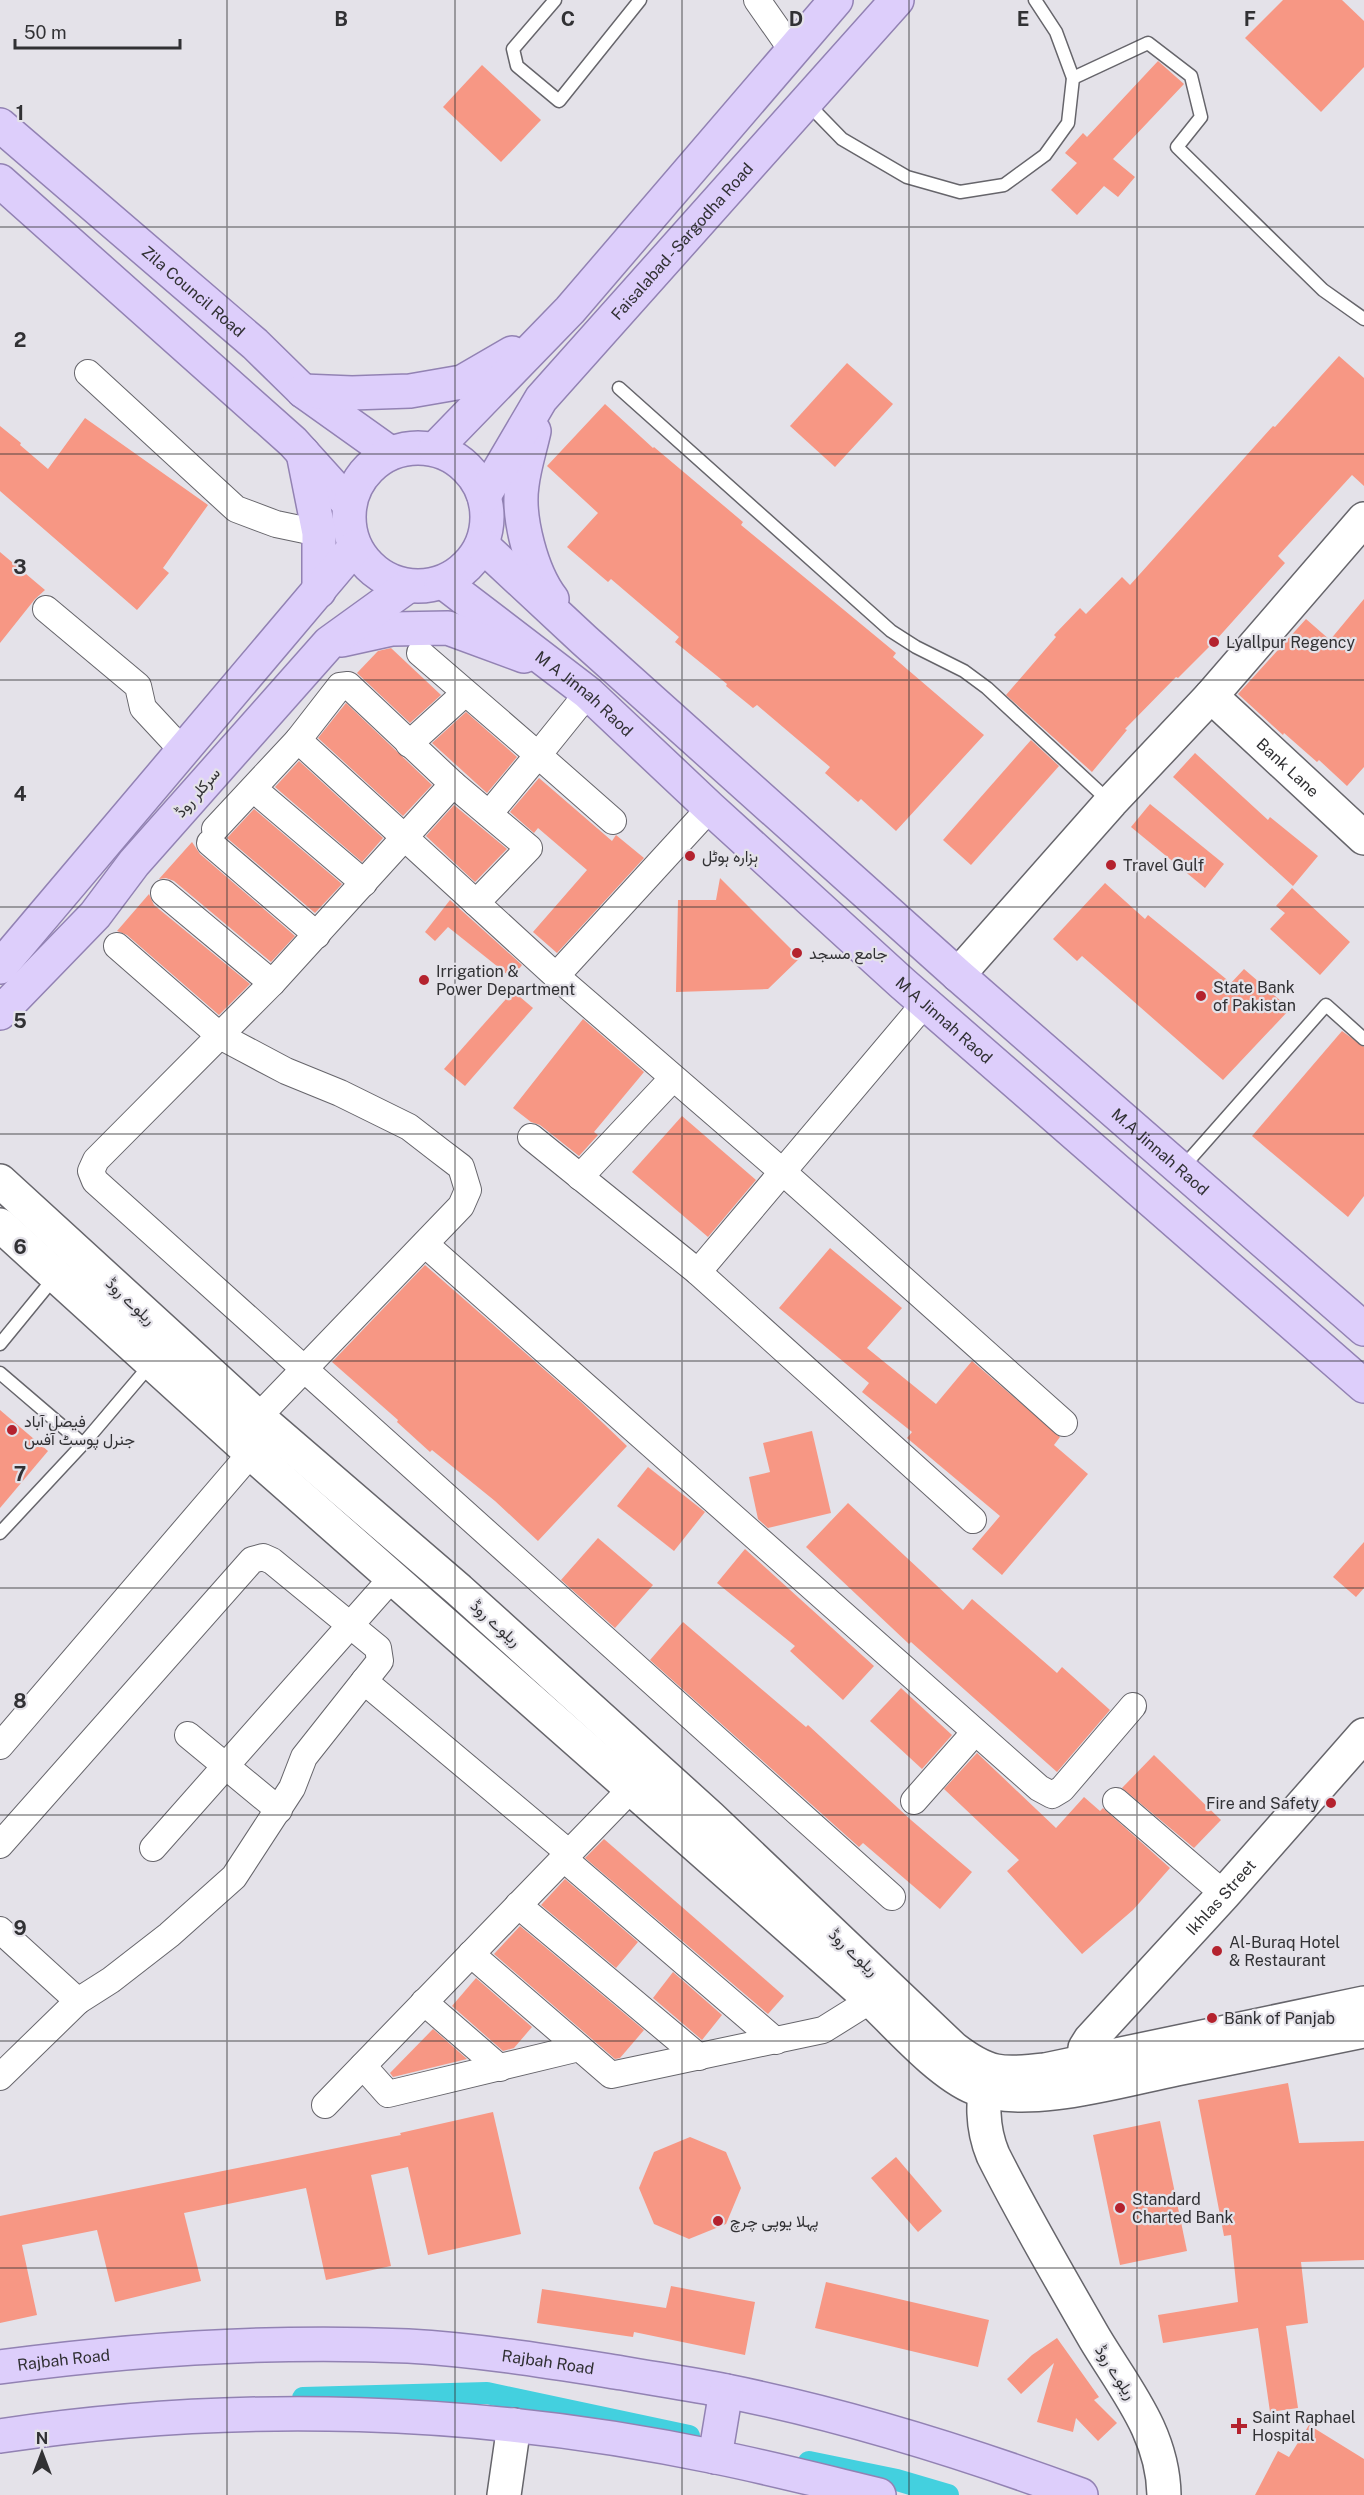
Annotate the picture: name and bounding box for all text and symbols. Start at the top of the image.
text: B [334,7,348,31]
text: C [561,7,575,31]
text: D [789,7,803,31]
text: E [1017,7,1029,31]
text: F [1244,7,1256,31]
scale bar [15,12,180,50]
text: 50 m [24,22,67,43]
text: 1 [16,101,24,125]
street label: Faisalabad - Sargodha Road [607,159,757,324]
street label: Zila Council Road [138,242,248,341]
text: 2 [14,328,26,352]
text: 3 [13,555,27,579]
place label: Lyallpur Regency [1226,633,1355,652]
marker: Lyallpur Regency [1207,635,1221,649]
street label: M A Jinnah Raod [531,647,637,740]
street label: Bank Lane [1253,734,1323,801]
street label: سرکلر روڈ [171,764,225,822]
text: 4 [13,782,27,806]
place label: ہزارہ ہوٹل [702,847,758,867]
marker: ہزارہ ہوٹل [683,849,697,863]
place label: Travel Gulf [1123,856,1204,875]
marker: Travel Gulf [1104,858,1118,872]
place label: جامع مسجد [809,944,888,965]
marker: جامع مسجد [790,946,804,960]
place label: Irrigation & Power Department [436,962,575,999]
marker: Irrigation & Power Department [417,973,431,987]
street label: M A Jinnah Raod [892,973,996,1067]
place label: State Bank of Pakistan [1213,978,1296,1015]
marker: State Bank of Pakistan [1194,989,1208,1003]
text: 5 [13,1009,27,1033]
street label: M.A Jinnah Raod [1108,1104,1212,1199]
text: 6 [13,1235,27,1259]
street label: ریلوے روڈ [101,1274,159,1330]
place label: فیصل آباد جنرل پوسٹ آفس [24,1412,135,1451]
marker: فیصل آباد جنرل پوسٹ آفس [5,1423,19,1437]
text: 7 [14,1462,26,1486]
street label: ریلوے روڈ [466,1596,525,1652]
text: 8 [13,1689,27,1713]
place label: Fire and Safety [1206,1794,1319,1813]
marker: Fire and Safety [1324,1796,1338,1810]
street label: Ikhlas Street [1182,1856,1260,1939]
text: 9 [13,1916,27,1940]
street label: ریلوے روڈ [824,1925,882,1981]
place label: Al-Buraq Hotel & Restaurant [1229,1933,1340,1970]
marker: Al-Buraq Hotel & Restaurant [1210,1944,1224,1958]
place label: Bank of Panjab [1224,2009,1335,2028]
marker: Bank of Panjab [1205,2011,1219,2025]
place label: Standard Charted Bank [1132,2190,1233,2227]
marker: Standard Charted Bank [1113,2201,1127,2215]
place label: پہلا یوپی چرچ [730,2212,819,2233]
marker: پہلا یوپی چرچ [711,2214,725,2228]
street label: ریلوے روڈ [1090,2342,1140,2403]
street label: Rajbah Road [16,2346,111,2375]
street label: Rajbah Road [501,2346,596,2379]
place label: Saint Raphael Hospital [1252,2408,1356,2445]
marker: Saint Raphael Hospital [1230,2417,1248,2435]
north arrow [12,2423,72,2483]
text: N [36,2429,48,2448]

